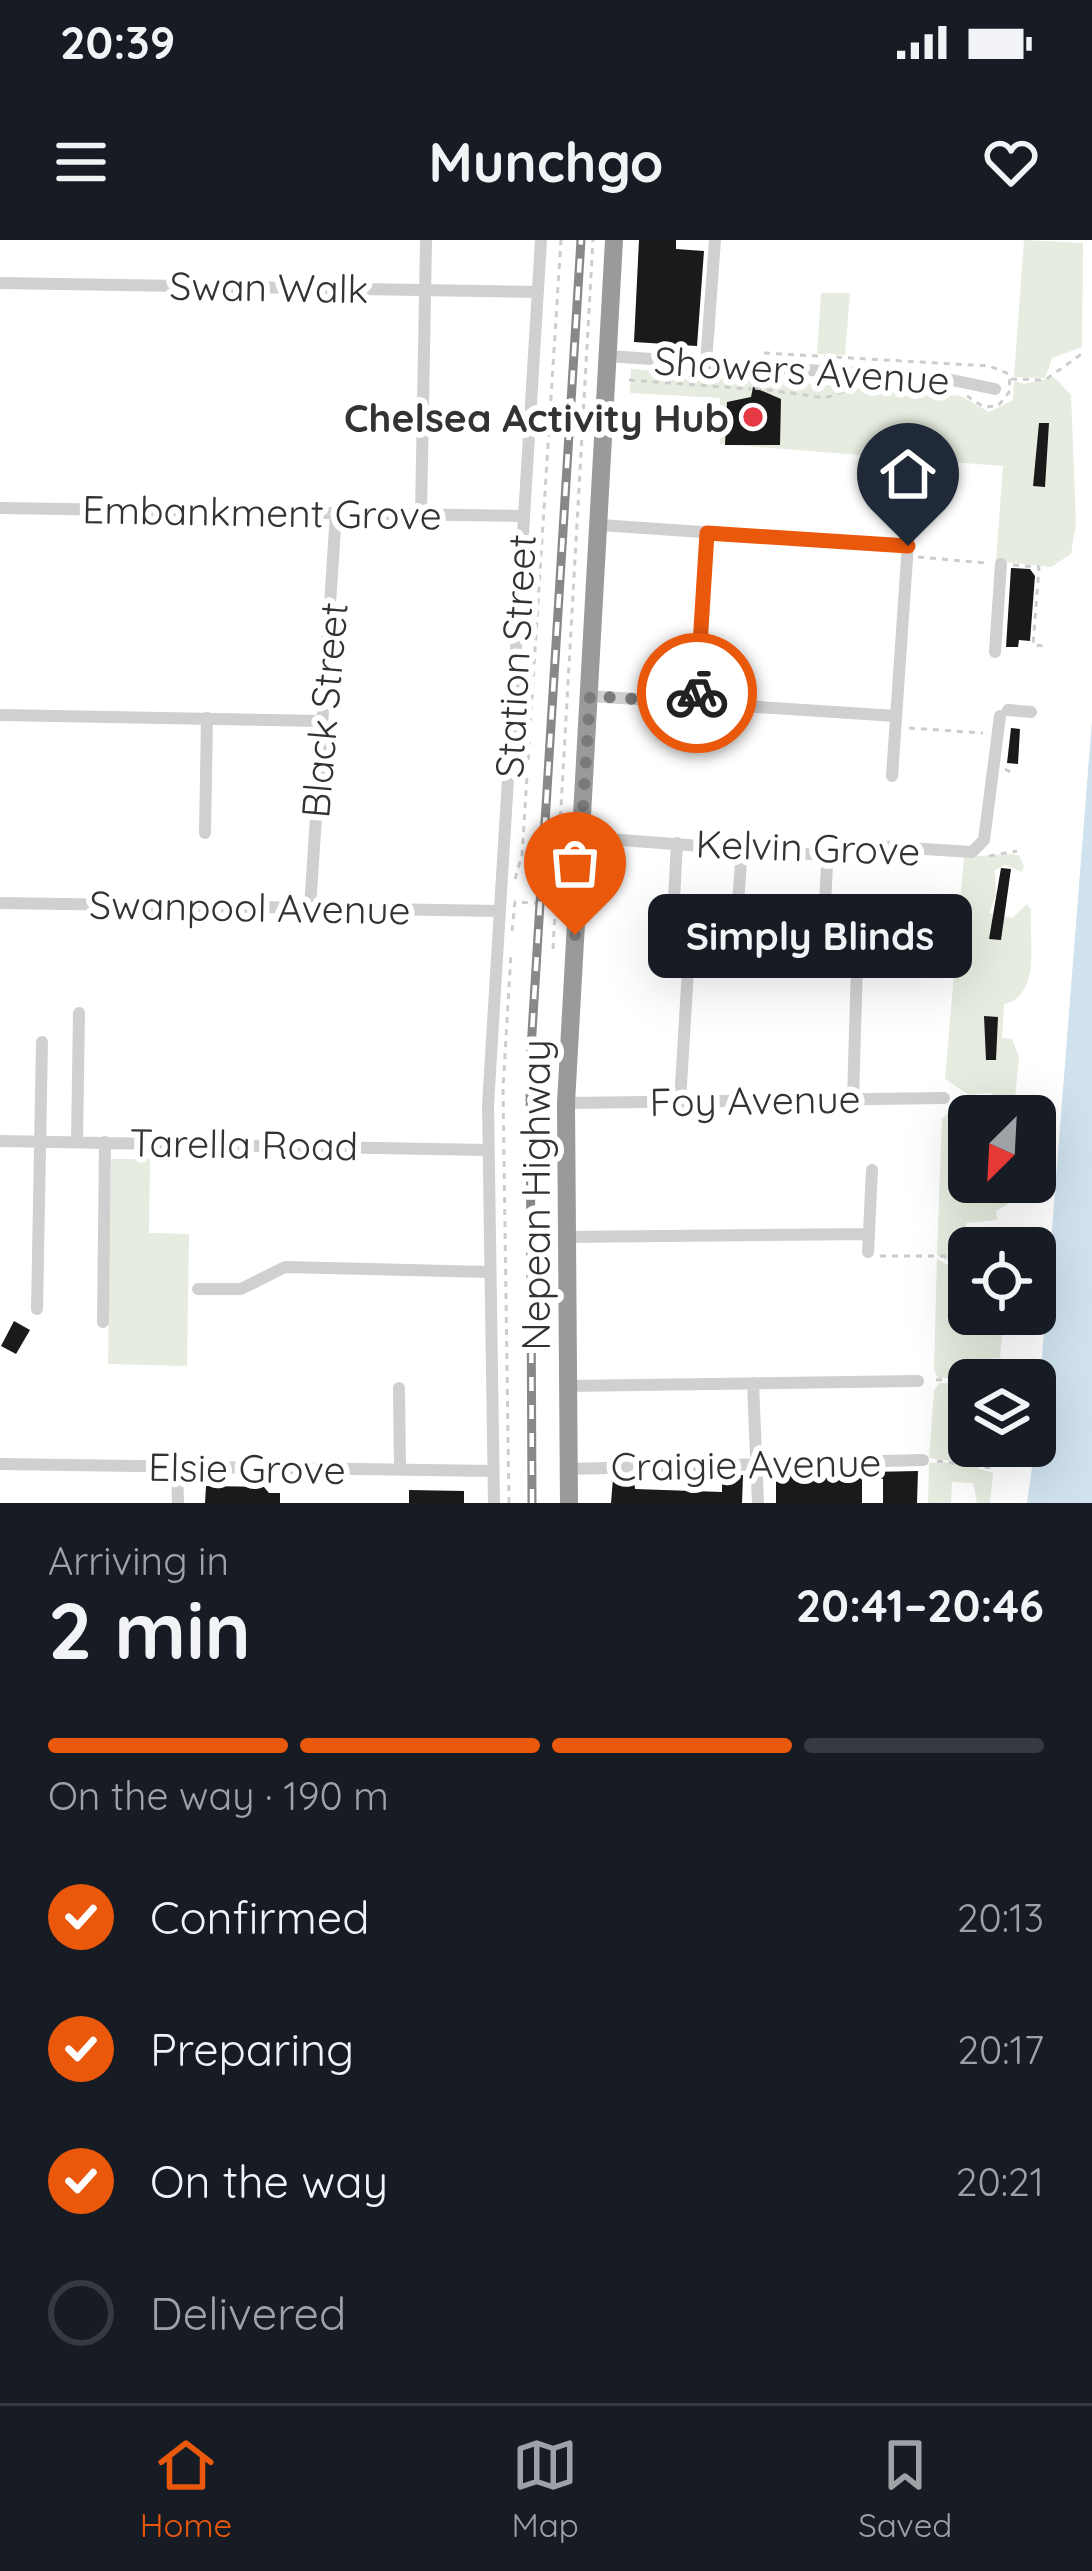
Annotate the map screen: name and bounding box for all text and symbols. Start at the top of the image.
text: 20:39 [60,14,175,70]
text: Munchgo [429,128,663,196]
icon: menu [48,129,114,195]
icon: heart [978,129,1044,195]
street label: Swan Walk [169,261,369,313]
street label: Showers Avenue [652,335,952,405]
place label: Chelsea Activity Hub [344,393,729,442]
marker: Chelsea Activity Hub [740,404,766,430]
pin [857,423,959,546]
icon: home [875,441,941,507]
street label: Embankment Grove [82,484,442,540]
street label: Station Street [484,533,546,779]
street label: Black Street [290,600,358,820]
courier [637,633,757,753]
icon: bike [664,660,730,726]
pin [524,812,626,935]
street label: Kelvin Grove [695,819,921,875]
icon: bag [542,830,608,896]
street label: Swanpool Avenue [89,880,411,934]
callout: Simply Blinds [647,893,971,977]
text: Simply Blinds [686,911,934,960]
street label: Nepean Highway [511,1039,560,1351]
street label: Foy Avenue [649,1074,861,1126]
north arrow [948,1095,1056,1203]
map controls [948,1095,1056,1467]
street label: Tarella Road [129,1118,359,1170]
button: locate [948,1227,1056,1335]
button: layers [948,1359,1056,1467]
street label: Craigie Avenue [610,1437,882,1491]
street label: Elsie Grove [148,1442,346,1494]
text: Arriving in [48,1536,229,1585]
text: 20:41–20:46 [796,1577,1044,1633]
text: 2 min [48,1581,251,1679]
text: On the way · 190 m [48,1771,389,1820]
icon: check [48,1884,114,1950]
text: Confirmed [150,1889,369,1945]
text: 20:13 [957,1893,1044,1942]
icon: check [48,2016,114,2082]
text: Preparing [150,2021,354,2077]
text: 20:17 [957,2025,1044,2074]
icon: check [48,2148,114,2214]
text: On the way [150,2153,388,2209]
text: 20:21 [956,2157,1044,2206]
text: Delivered [150,2285,346,2341]
tab: Home [140,2432,232,2545]
tab: Map [512,2432,579,2545]
tab: Saved [858,2432,952,2545]

